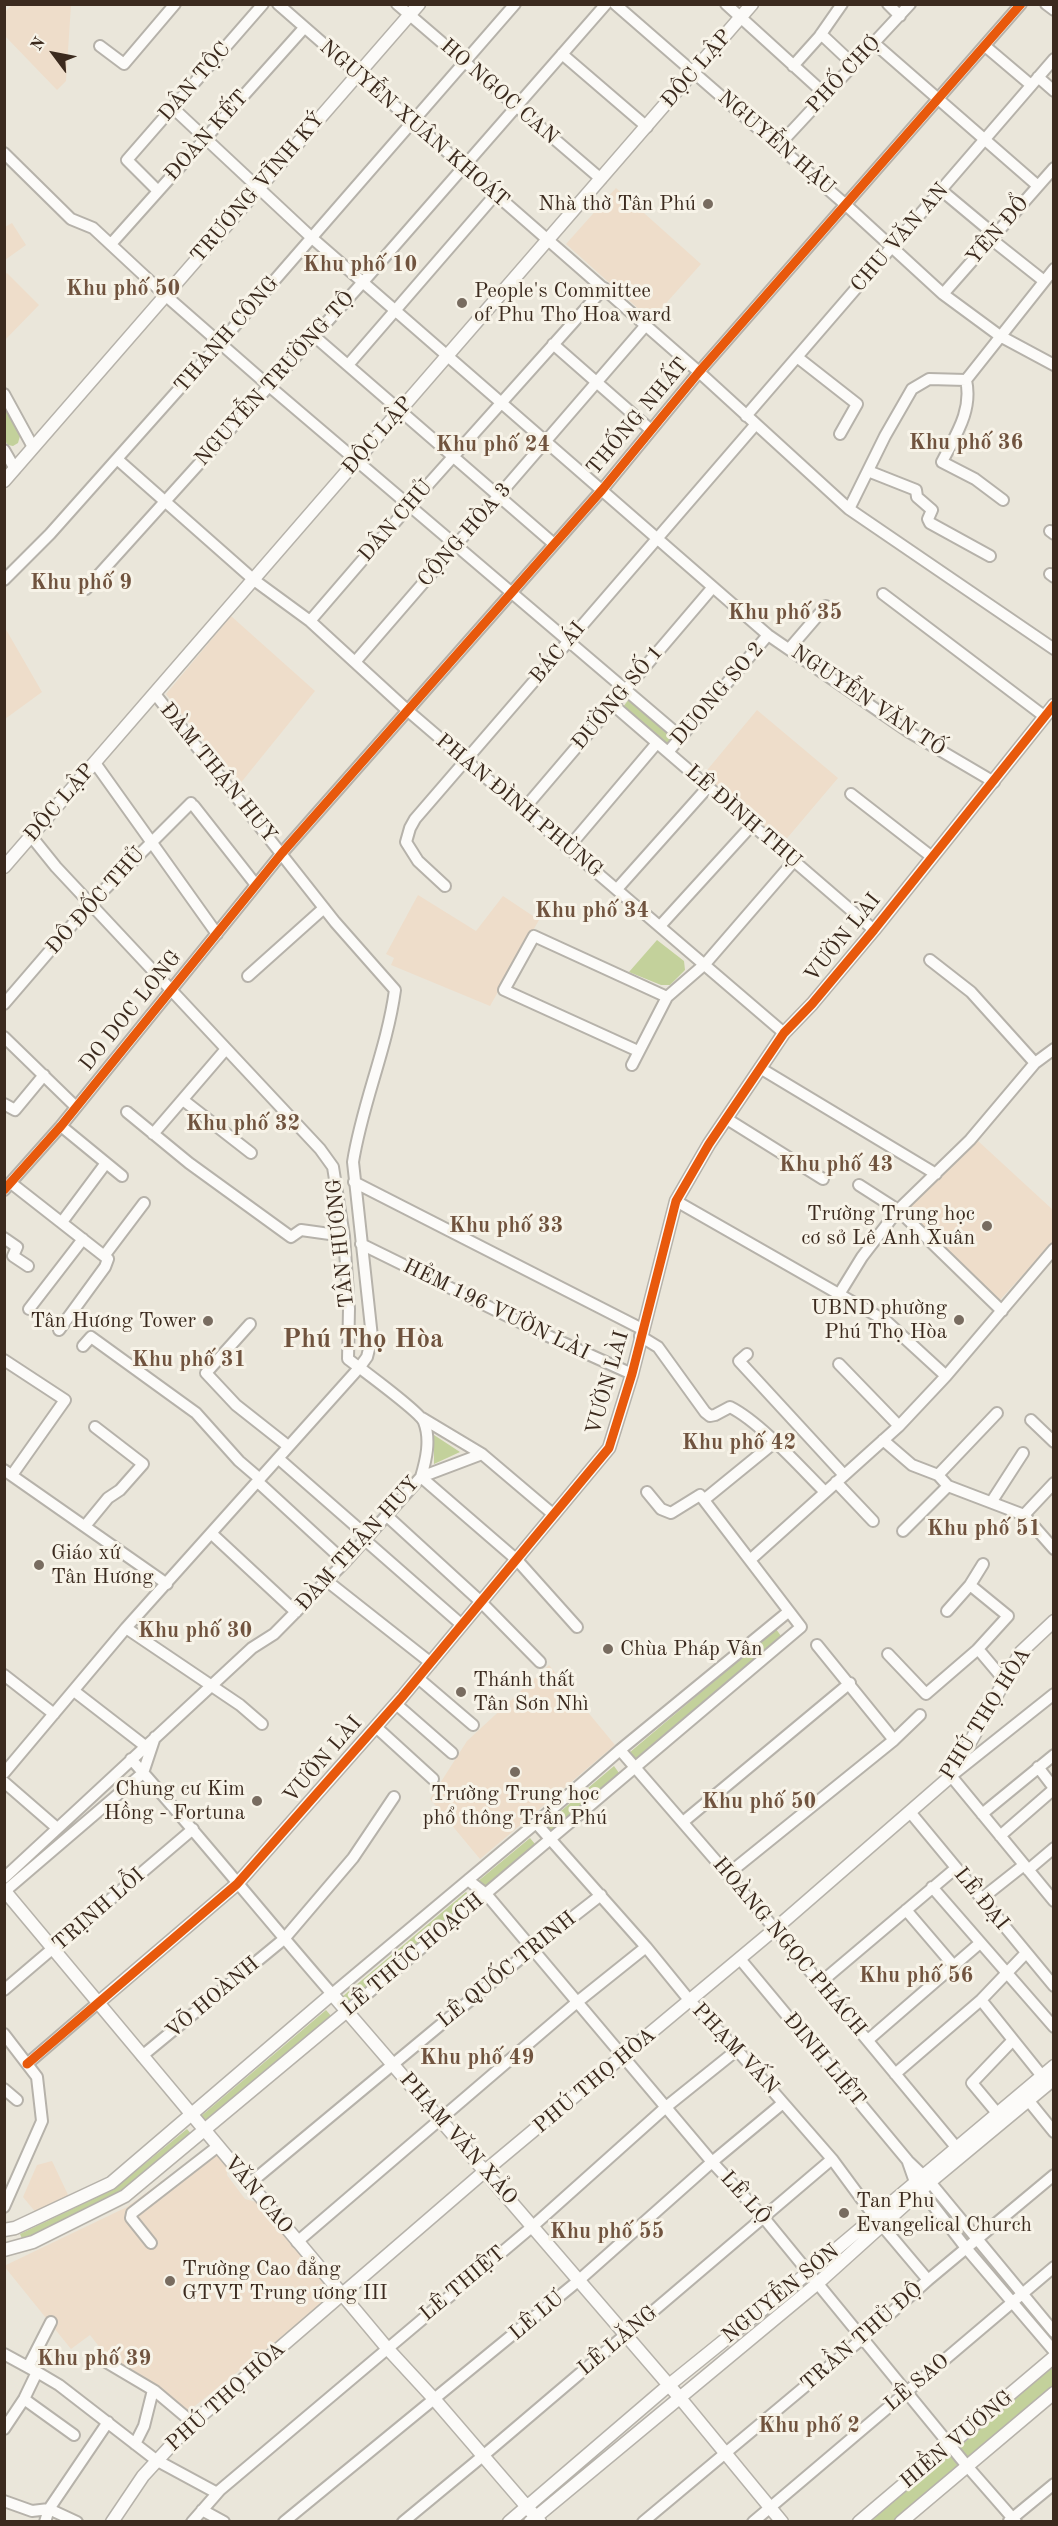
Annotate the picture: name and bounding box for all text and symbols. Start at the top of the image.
north arrow [24,24,84,84]
street label: ĐỘC LẬP [656,25,738,113]
street label: PHỐ CHỢ [802,31,886,119]
street label: HO NGOC CAN [435,34,563,150]
text: N [29,35,49,54]
street label: NGUYỄN XUÂN KHOÁT [314,35,514,213]
street label: DÂN TỘC [154,37,236,127]
street label: NGUYỄN HẬU [712,85,840,201]
street label: ĐOÀN KẾT [160,86,254,186]
street label: TRƯƠNG VĨNH KÝ [186,108,330,268]
street label: CHU VĂN AN [846,178,954,298]
place label: Nhà thờ Tân Phú [538,191,696,217]
street label: YÊN ĐỔ [961,192,1035,270]
marker: Nhà thờ Tân Phú [701,197,715,211]
district label: Khu phố 10 [303,252,417,278]
street label: THÀNH CÔNG [170,272,284,398]
district label: Khu phố 50 [66,276,180,302]
place label: People's Committee of Phu Tho Hoa ward [474,278,672,328]
street label: NGUYỄN TRƯỜNG TỘ [190,287,360,471]
marker: People's Committee of Phu Tho Hoa ward [455,296,469,310]
street label: THỐNG NHẤT [582,353,694,481]
street label: ĐỘC LẬP [337,392,419,480]
district label: Khu phố 36 [909,430,1023,456]
district label: Khu phố 24 [436,432,550,458]
street label: DÂN CHỦ [354,475,438,567]
street label: CỘNG HÒA 3 [413,478,517,592]
district label: Khu phố 9 [30,570,132,596]
district label: Khu phố 35 [728,600,842,626]
street label: BÁC ÁI [525,617,591,689]
street label: DUONG SO 2 [666,637,770,751]
street label: NGUYỄN VĂN TỐ [786,640,950,762]
street label: ĐƯỜNG SỐ 1 [567,641,669,755]
street label: ĐÀM THẬN HUY [154,698,282,848]
street label: PHAN ĐÌNH PHÙNG [430,729,608,883]
street label: ĐỘC LẬP [19,759,101,847]
street label: LÊ ĐÌNH THỤ [680,760,806,874]
street label: ĐÔ ĐỐC THỦ [41,842,151,960]
street label: VƯỜN LÀI [799,888,887,988]
district label: Khu phố 34 [535,898,649,924]
street label: DO DOC LONG [75,946,187,1076]
district label: Khu phố 32 [186,1111,300,1137]
district label: Khu phố 43 [779,1152,893,1178]
street label: TÂN HƯƠNG [322,1177,360,1309]
place label: Trường Trung học cơ sở Lê Anh Xuân [801,1201,975,1251]
district label: Khu phố 33 [449,1213,563,1239]
marker: Trường Trung học cơ sở Lê Anh Xuân [980,1219,994,1233]
street label: HẺM 196 VƯỜN LÀI [399,1254,593,1366]
place label: UBND phường Phú Thọ Hòa [811,1295,947,1345]
place label: Tân Hương Tower [30,1308,196,1334]
marker: UBND phường Phú Thọ Hòa [952,1313,966,1327]
marker: Tân Hương Tower [201,1314,215,1328]
district label: Phú Thọ Hòa [282,1324,444,1356]
street label: VƯỜN LÀI [581,1328,635,1438]
district label: Khu phố 31 [132,1347,246,1373]
district label: Khu phố 42 [682,1430,796,1456]
street label: ĐÀM THẬN HUY [291,1472,425,1616]
district label: Khu phố 51 [927,1516,1041,1542]
place label: Giáo xứ Tân Hương [51,1540,154,1590]
marker: Giáo xứ Tân Hương [32,1558,46,1572]
district label: Khu phố 30 [138,1618,252,1644]
place label: Chùa Pháp Vân [620,1636,763,1662]
marker: Chùa Pháp Vân [601,1642,615,1656]
street label: PHÚ THỌ HÒA [935,1643,1037,1785]
place label: Thánh thất Tân Sơn Nhì [473,1667,589,1717]
marker: Thánh thất Tân Sơn Nhì [454,1685,468,1699]
street label: VƯỜN LÀI [278,1711,368,1809]
marker: Trường Trung học phổ thông Trần Phú [508,1765,522,1779]
place label: Chung cư Kim Hồng - Fortuna [104,1776,245,1826]
place label: Trường Trung học phổ thông Trần Phú [423,1781,607,1831]
district label: Khu phố 50 [702,1789,816,1815]
marker: Chung cư Kim Hồng - Fortuna [250,1794,264,1808]
street label: HOÀNG NGỌC PHÁCH [707,1852,871,2042]
street label: LÊ ĐẠI [948,1862,1014,1936]
street label: TRỊNH LỖI [48,1863,150,1957]
street label: LÊ THÚC HOẠCH [337,1888,489,2022]
street label: LÊ QUỐC TRINH [433,1906,581,2034]
street label: VÕ HOÀNH [161,1952,265,2044]
district label: Khu phố 56 [859,1963,973,1989]
street label: PHẠM VẤN [686,1998,784,2100]
street label: ĐINH LIỆT [777,2008,871,2112]
street label: PHÚ THỌ HÒA [529,2023,661,2139]
district label: Khu phố 49 [420,2045,534,2071]
street label: PHẠM VĂN XẢO [394,2068,522,2210]
street label: VĂN CAO [218,2151,298,2239]
street label: LÊ LỘ [714,2166,776,2230]
place label: Tan Phu Evangelical Church [856,2188,1032,2238]
marker: Tan Phu Evangelical Church [837,2206,851,2220]
district label: Khu phố 55 [550,2219,664,2245]
street label: NGUYỄN SƠN [717,2239,845,2349]
street label: LÊ THIỆT [415,2241,511,2327]
place label: Trường Cao đẳng GTVT Trung ương III [182,2256,388,2306]
marker: Trường Cao đẳng GTVT Trung ương III [163,2274,177,2288]
street label: TRẦN THỦ ĐỘ [796,2277,928,2397]
street label: LÊ LƯ [505,2286,569,2346]
street label: LÊ LĂNG [573,2301,663,2381]
street label: PHÚ THỌ HÒA [161,2337,291,2457]
district label: Khu phố 39 [37,2346,151,2372]
street label: LÊ SAO [880,2349,954,2417]
street label: HIỀN VƯƠNG [895,2386,1019,2494]
district label: Khu phố 2 [758,2413,860,2439]

